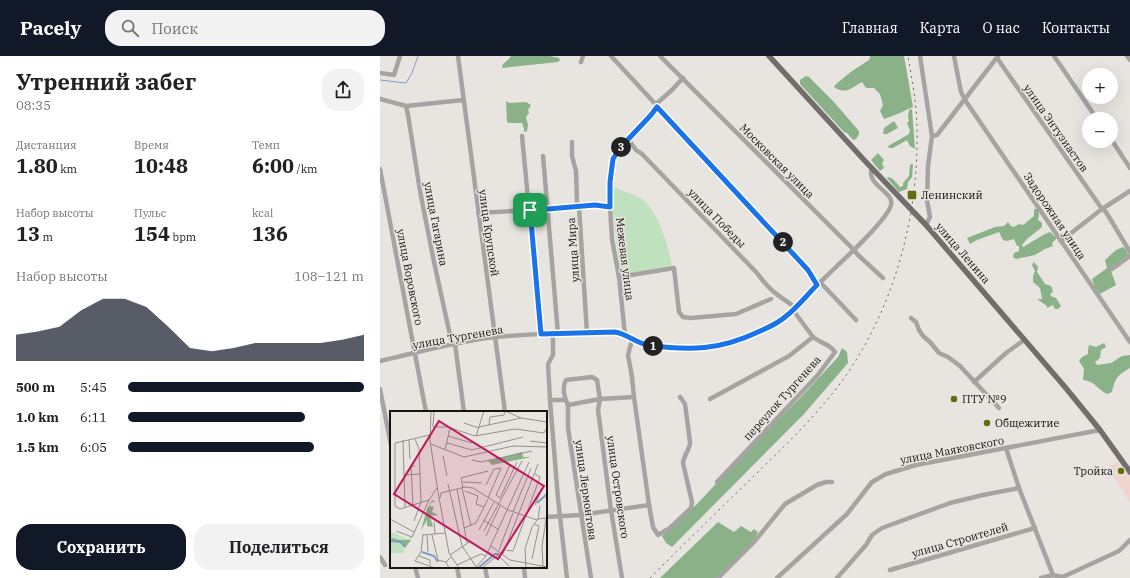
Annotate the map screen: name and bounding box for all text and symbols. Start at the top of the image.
search box [105,10,385,46]
text: Pacely [20,16,81,40]
icon: search [119,17,141,39]
text: Поиск [151,19,198,38]
text: Главная [842,19,898,37]
text: Карта [920,19,961,37]
text: О нас [983,19,1020,37]
text: Контакты [1042,19,1110,37]
text: Утренний забег [16,67,196,96]
map controls [1082,68,1118,148]
button: + [1082,68,1118,104]
button: share [322,69,364,111]
street label: улица Энтузиастов [1021,81,1091,175]
text: 08:35 [16,97,51,114]
button: − [1082,112,1118,148]
street label: Московская улица [737,121,817,201]
pin: 3 [611,137,631,157]
text: Дистанция [16,138,77,152]
text: Время [134,138,169,152]
text: Темп [252,138,280,152]
text: 3 [618,140,624,154]
text: 1.80 [16,152,58,179]
text: 10:48 [134,152,188,179]
text: 6:00 [252,152,294,179]
text: km [58,162,77,176]
text: /km [294,162,318,176]
street label: Задорожная улица [1021,170,1089,262]
street label: улица Гагарина [421,181,451,267]
street label: улица Победы [685,185,749,251]
place label: Ленинский [921,188,983,202]
street label: улица Крупской [476,189,502,277]
marker: Ленинский [906,189,918,201]
pin [513,193,547,227]
icon: arrive [519,199,541,221]
text: Набор высоты [16,206,94,220]
text: Пульс [134,206,166,220]
text: kcal [252,206,273,220]
street label: улица Мира [564,217,582,283]
street label: Межевая улица [613,217,637,301]
text: 13 [16,220,40,247]
text: 154 [134,220,170,247]
text: 136 [252,220,288,247]
street label: улица Ленина [933,220,993,286]
street label: улица Воровского [394,228,426,326]
text: m [40,230,53,244]
text: bpm [170,230,196,244]
pin: 2 [773,232,793,252]
text: 2 [780,235,786,249]
text: Набор высоты [16,268,108,285]
text: 108–121 m [294,268,364,285]
street label: улица Тургенева [412,322,504,352]
pin: 1 [643,336,663,356]
text: 1 [650,339,656,353]
street label: переулок Тургенева [740,353,824,443]
text: 500 m [16,379,55,396]
text: 5:45 [80,379,107,396]
place label: ПТУ №9 [962,392,1007,406]
marker: ПТУ №9 [949,394,959,404]
text: 1.0 km [16,409,59,426]
text: 6:11 [80,409,107,426]
inset map [390,411,547,568]
place label: Общежитие [995,416,1059,430]
marker: Общежитие [982,418,992,428]
street label: улица Маяковского [899,433,1005,467]
street label: улица Островского [604,435,632,539]
text: 1.5 km [16,439,59,456]
text: 6:05 [80,439,107,456]
street label: улица Лермонтова [572,439,600,541]
place label: Тройка [1073,464,1113,478]
marker: Тройка [1116,466,1126,476]
street label: улица Строителей [910,520,1010,560]
button: Сохранить [16,524,186,570]
button: Поделиться [194,524,364,570]

